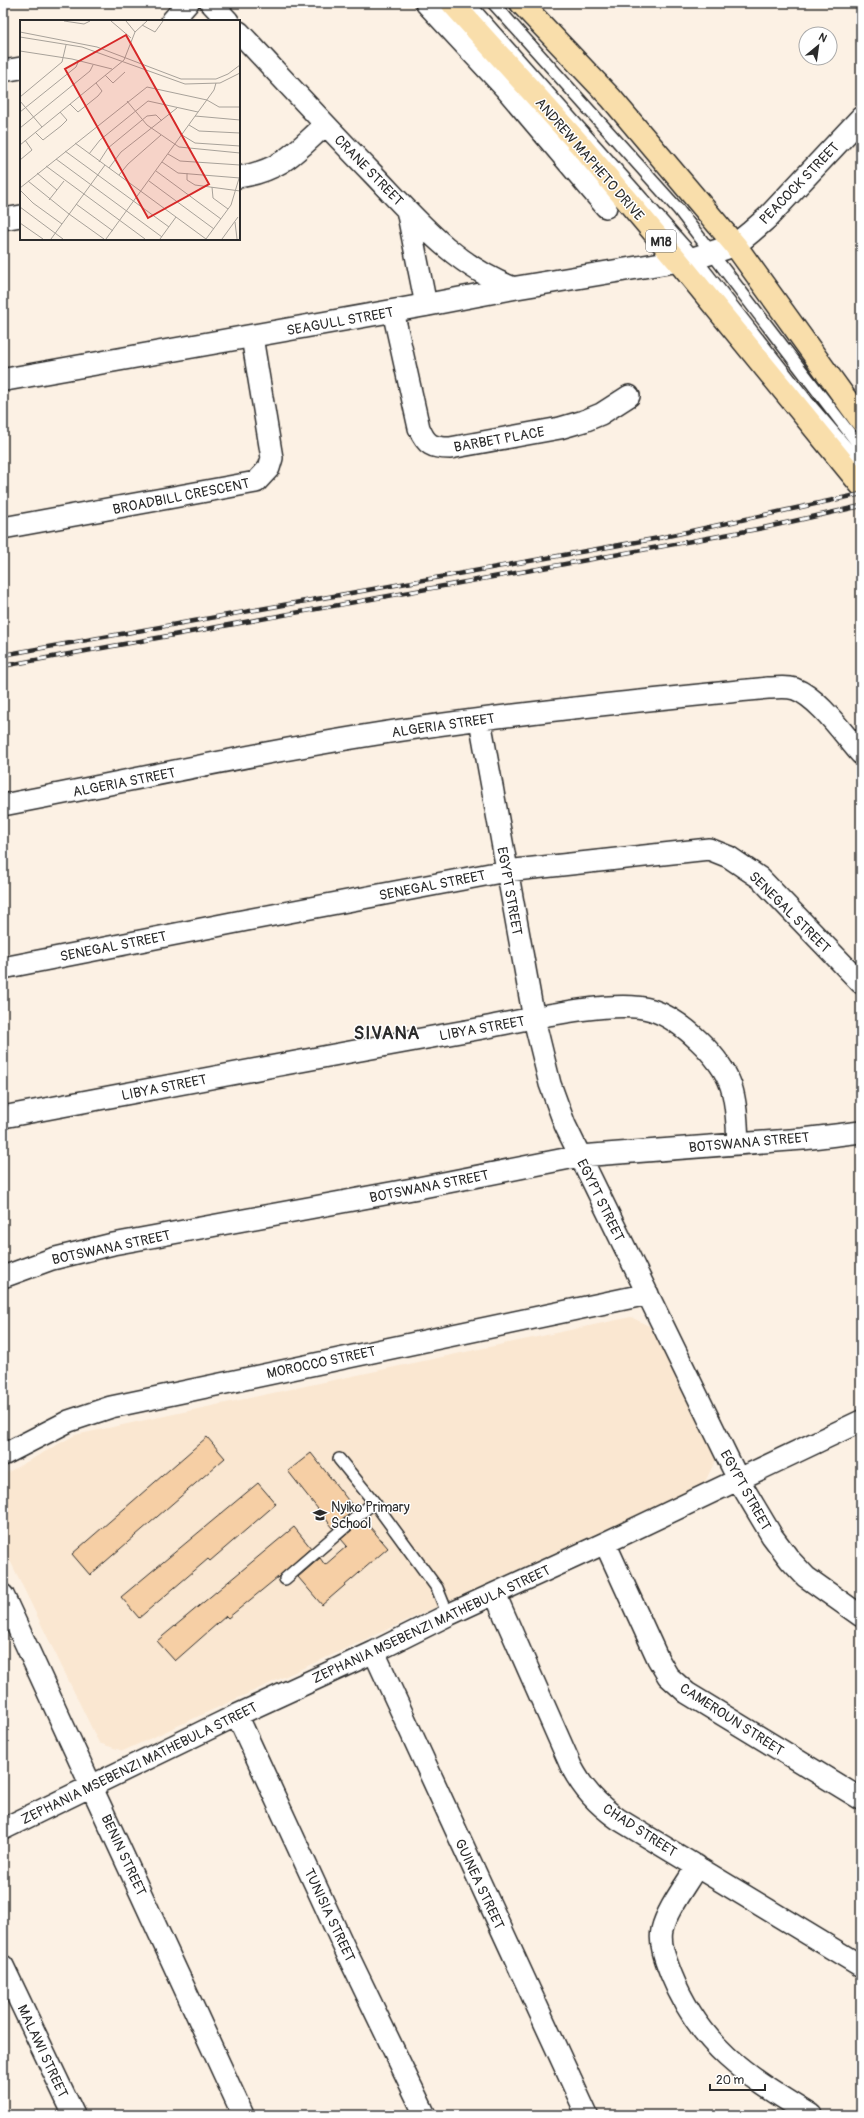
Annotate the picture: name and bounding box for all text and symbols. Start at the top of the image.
inset map [20,20,240,240]
north arrow [798,26,838,66]
text: N [816,30,830,45]
street label: ANDREW MAPHETO DRIVE [532,95,648,224]
street label: CRANE STREET [331,131,407,209]
street label: PEACOCK STREET [756,139,843,228]
road number: M18 [646,230,676,252]
street label: SEAGULL STREET [285,304,395,339]
street label: BARBET PLACE [452,423,546,456]
street label: BROADBILL CRESCENT [111,475,251,518]
street label: ALGERIA STREET [390,710,496,741]
street label: ALGERIA STREET [71,764,177,801]
street label: EGYPT STREET [493,845,526,937]
street label: SENEGAL STREET [377,867,487,904]
street label: SENEGAL STREET [745,868,834,957]
street label: SENEGAL STREET [58,928,168,965]
street label: LIBYA STREET [438,1013,526,1044]
district label: SIVANA [354,1022,420,1045]
street label: LIBYA STREET [120,1071,208,1104]
street label: BOTSWANA STREET [688,1129,810,1156]
street label: EGYPT STREET [573,1156,628,1244]
street label: BOTSWANA STREET [368,1167,490,1206]
street label: BOTSWANA STREET [50,1227,172,1268]
street label: MOROCCO STREET [265,1343,377,1382]
street label: EGYPT STREET [716,1447,775,1534]
place label: Nyiko Primary School [331,1499,410,1532]
school or university icon: Nyiko Primary School [312,1507,328,1523]
street label: ZEPHANIA MSEBENZI MATHEBULA STREET [310,1562,553,1687]
street label: CAMEROUN STREET [677,1680,787,1759]
street label: ZEPHANIA MSEBENZI MATHEBULA STREET [18,1699,260,1828]
street label: CHAD STREET [600,1800,680,1861]
street label: BENIN STREET [97,1812,150,1899]
street label: GUINEA STREET [451,1836,508,1932]
street label: TUNISIA STREET [300,1866,359,1965]
street label: MALAWI STREET [14,2002,72,2101]
scale bar [710,2066,765,2092]
text: 20 m [716,2073,745,2088]

